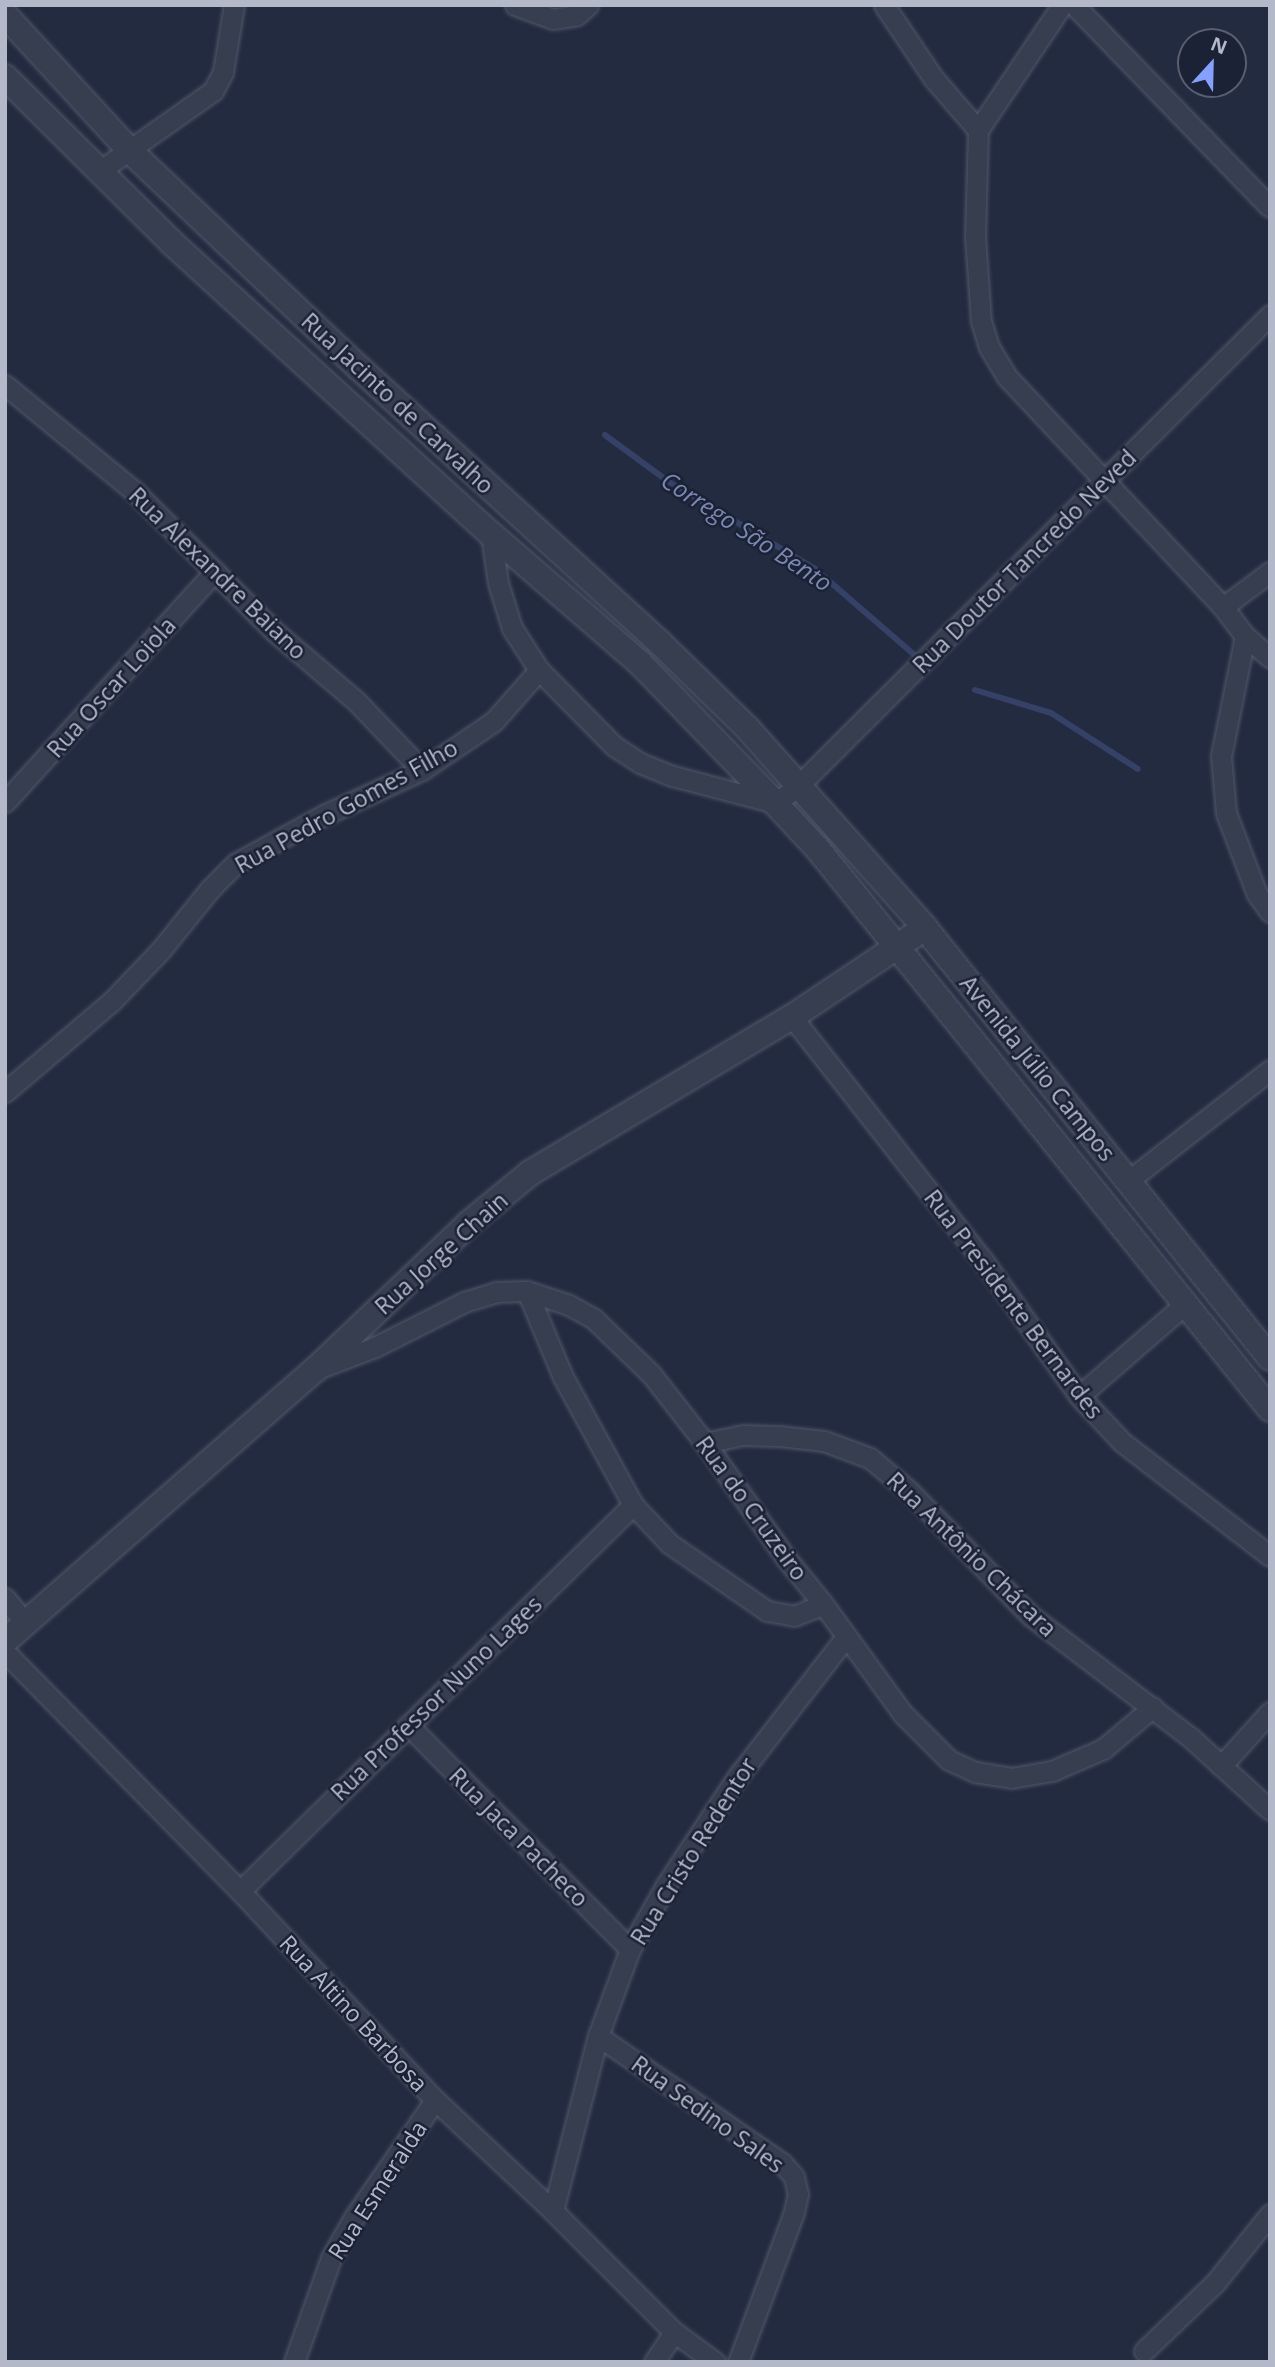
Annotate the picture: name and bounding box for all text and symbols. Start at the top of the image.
north arrow [1177,28,1247,98]
text: N [1207,30,1231,60]
street label: Rua Jacinto de Carvalho [296,307,500,499]
street label: Rua Doutor Tancredo Neved [907,444,1141,678]
water label: Corrego São Bento [656,465,838,597]
street label: Rua Alexandre Baiano [124,481,312,665]
street label: Rua Oscar Loiola [41,611,181,763]
street label: Rua Pedro Gomes Filho [230,733,462,879]
street label: Avenida Júlio Campos [955,970,1121,1166]
street label: Rua Presidente Bernardes [919,1184,1109,1424]
street label: Rua Jorge Chain [369,1186,513,1320]
street label: Rua do Cruzeiro [690,1430,814,1586]
street label: Rua Antônio Chácara [882,1466,1062,1642]
street label: Rua Professor Nuno Lages [325,1590,547,1806]
street label: Rua Cristo Redentor [624,1752,762,1950]
street label: Rua Jaca Pacheco [444,1762,594,1912]
street label: Rua Altino Barbosa [274,1929,434,2097]
street label: Rua Sedino Sales [626,2050,790,2178]
street label: Rua Esmeralda [322,2115,432,2265]

